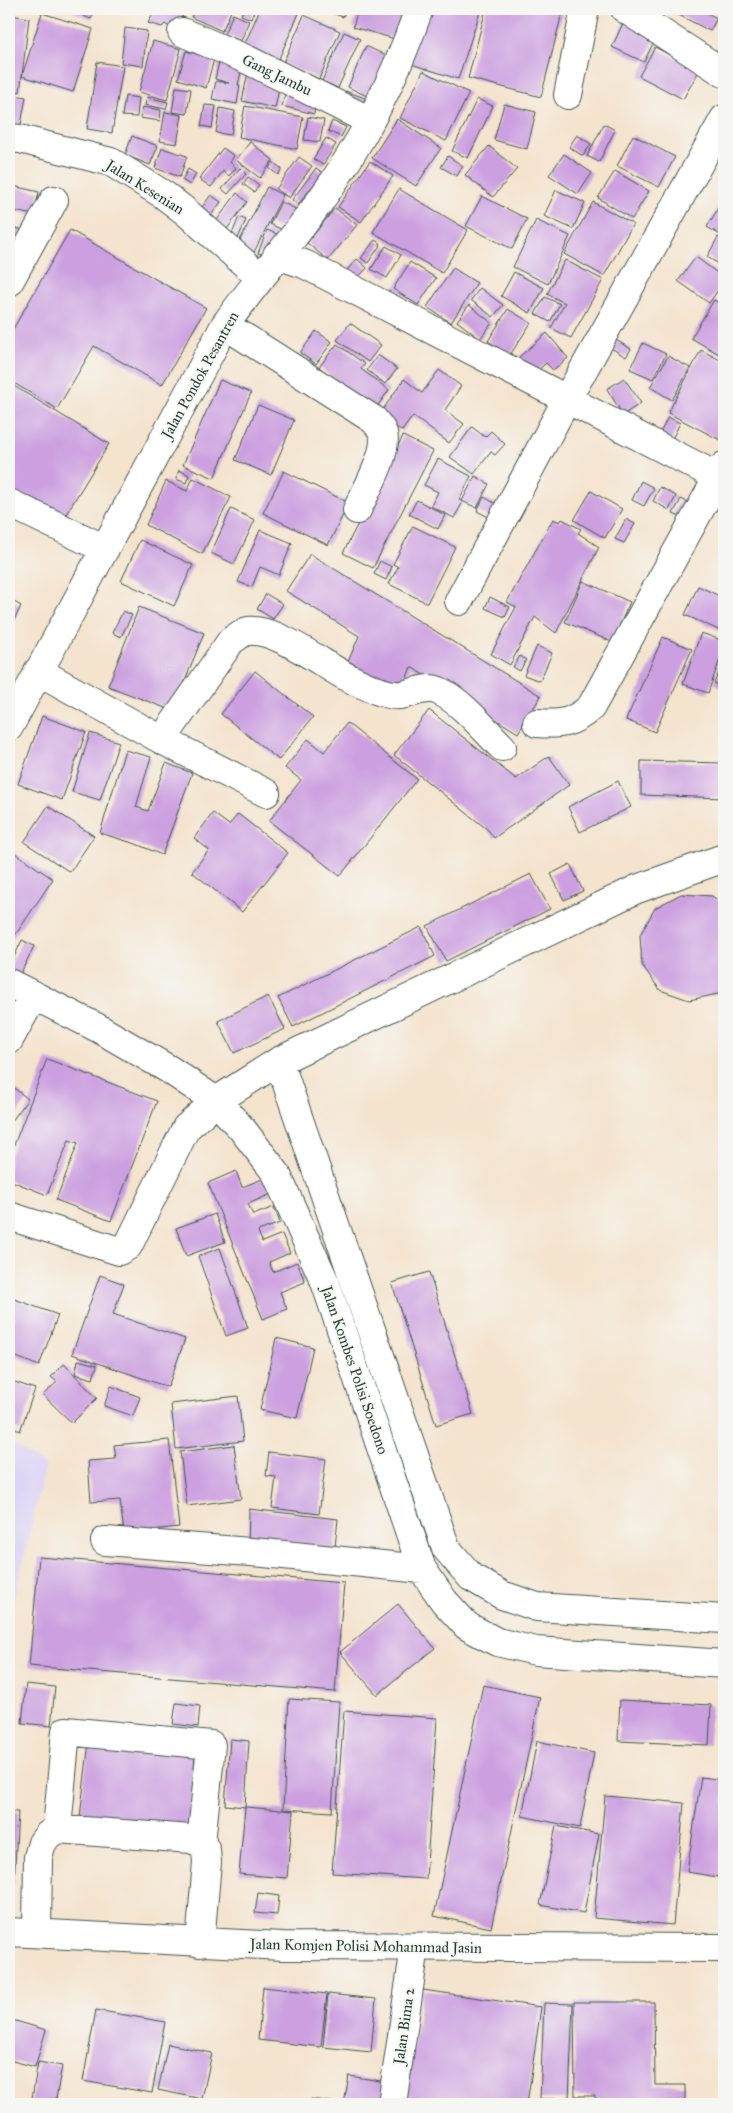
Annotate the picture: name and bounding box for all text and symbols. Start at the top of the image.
street label: Gang Jambu [239,50,315,101]
street label: Jalan Kesenian [100,155,187,219]
street label: Jalan Pondok Pesantren [157,308,243,444]
street label: Jalan Kombes Polisi Soedono [316,1282,392,1457]
street label: Jalan Komjen Polisi Mohammad Jasin [248,1935,482,1958]
street label: Jalan Bima 2 [389,1986,419,2068]

